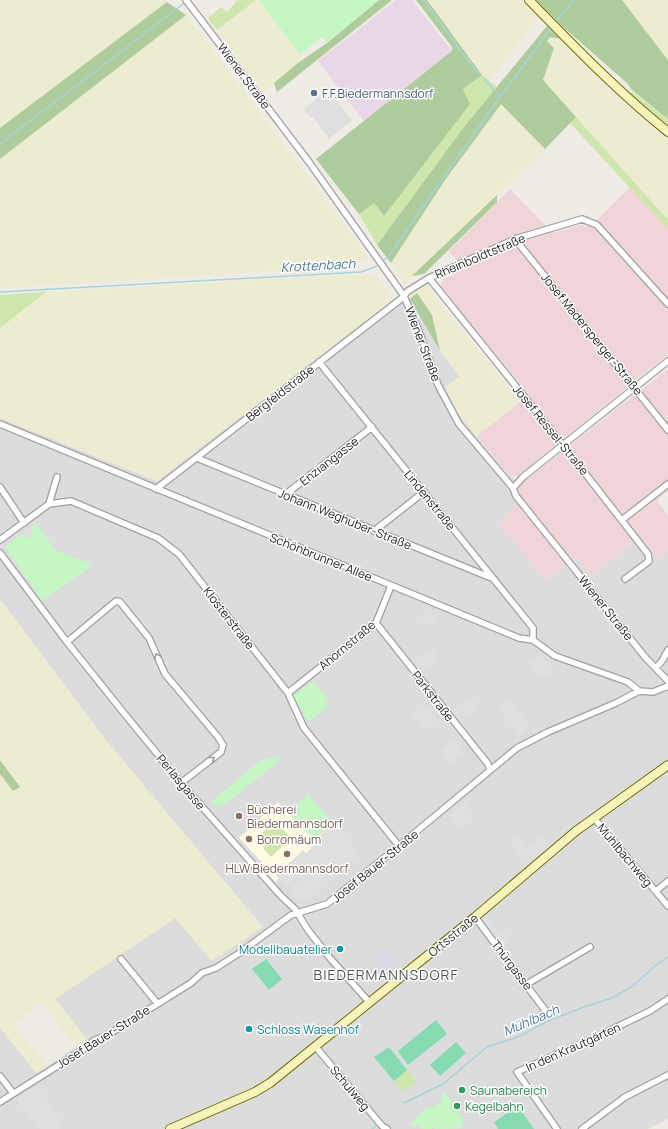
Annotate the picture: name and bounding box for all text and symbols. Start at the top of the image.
street label: Wiener Straße [214,39,274,113]
place label: F.F.Biedermannsdorf [322,85,434,102]
marker: F.F.Biedermannsdorf [309,88,319,98]
street label: Rheinboldtstraße [432,229,528,283]
water label: Krottenbach [280,254,357,276]
street label: Josef Madersperger-Straße [537,269,647,399]
street label: Wiener Straße [401,304,445,384]
street label: Bergfeldstraße [242,361,318,425]
street label: Josef Ressel-Straße [509,381,593,479]
street label: Enziangasse [296,433,362,489]
street label: Lindenstraße [400,466,460,534]
street label: Johann Weghuber-Straße [276,484,414,554]
street label: Schönbrunner Allee [267,529,375,585]
street label: Wiener Straße [575,572,637,644]
street label: Klosterstraße [199,583,259,653]
street label: Ahornstraße [315,616,379,674]
one-way arrow [154,653,162,660]
street label: Parkstraße [408,667,458,725]
street label: Perlasgasse [153,751,209,813]
one-way arrow [207,757,214,764]
place label: Bücherei Biedermannsdorf [247,801,344,832]
marker: Bücherei Biedermannsdorf [234,811,244,821]
street label: Mühlbachweg [593,820,657,890]
street label: Josef Bauer-Straße [328,826,422,906]
place label: Borromäum [257,831,321,848]
marker: Borromäum [244,834,254,844]
marker: HLW Biedermannsdorf [282,849,292,859]
place label: HLW Biedermannsdorf [226,860,349,877]
street label: Ortsstraße [424,909,482,961]
street label: Thürgasse [487,936,537,994]
place label: Modellbauatelier [239,941,333,958]
marker: Modellbauatelier [335,944,345,954]
district label: BIEDERMANNSDORF [314,965,458,984]
water label: Mühlbach [500,1000,563,1040]
street label: Josef Bauer-Straße [53,1001,153,1073]
street label: In den Krautgärten [523,1018,623,1076]
place label: Schloss Wasenhof [257,1021,360,1038]
marker: Schloss Wasenhof [244,1024,254,1034]
street label: Schulweg [326,1062,374,1114]
place label: Saunabereich [470,1082,547,1099]
marker: Saunabereich [457,1085,467,1095]
place label: Kegelbahn [465,1098,524,1115]
marker: Kegelbahn [452,1101,462,1111]

